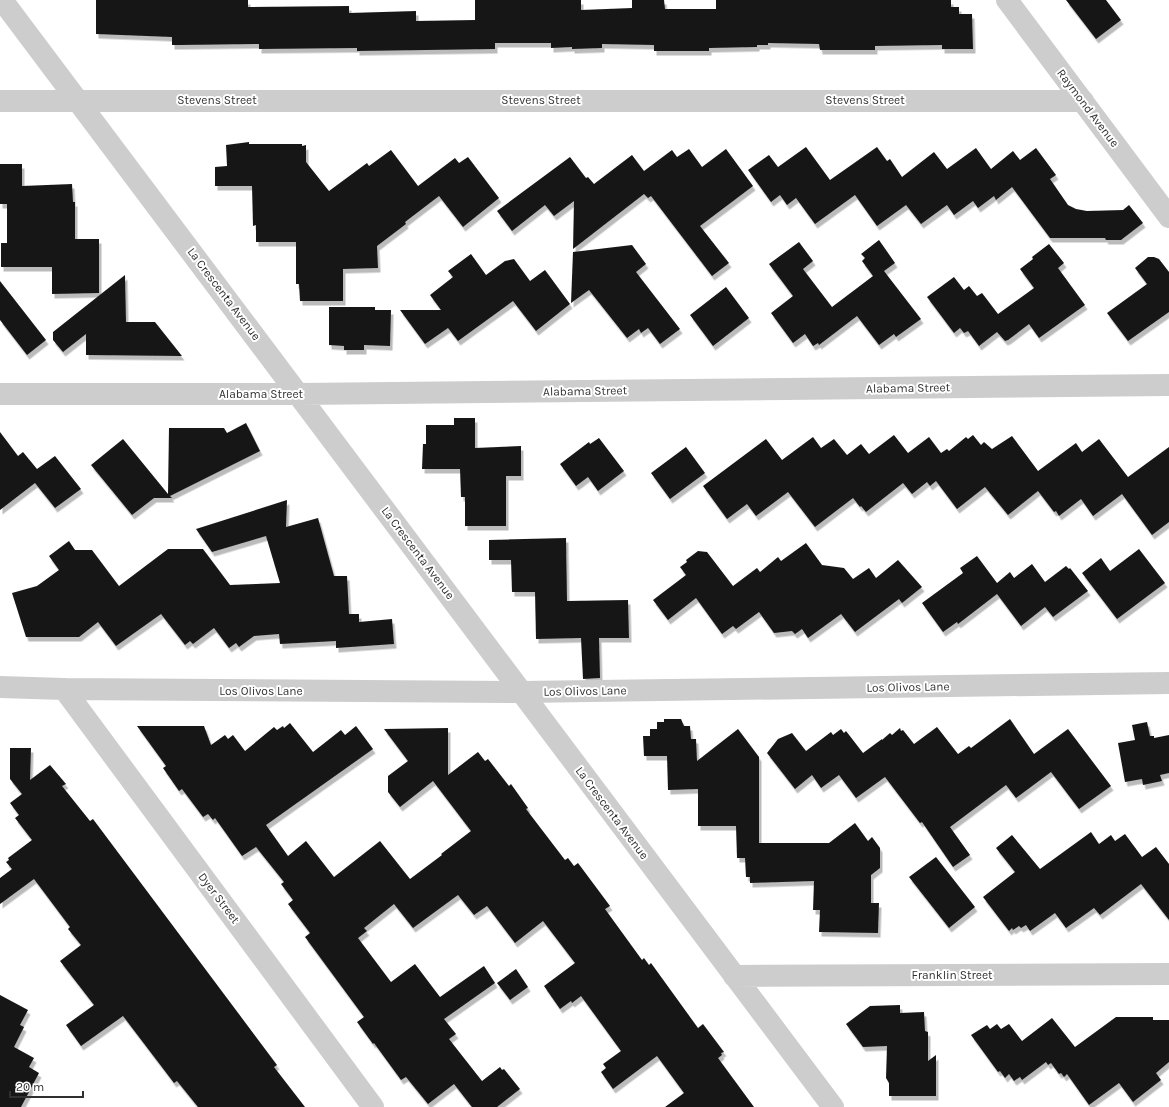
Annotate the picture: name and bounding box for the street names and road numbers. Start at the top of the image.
street label: Raymond Avenue [1054,66,1122,150]
street label: Stevens Street [177,93,257,107]
street label: Stevens Street [501,93,581,107]
street label: Stevens Street [825,93,905,107]
street label: La Crescenta Avenue [185,245,263,343]
street label: Alabama Street [866,380,951,396]
street label: Alabama Street [543,383,628,399]
street label: Alabama Street [219,387,304,401]
street label: La Crescenta Avenue [379,504,457,602]
street label: Los Olivos Lane [866,679,950,695]
street label: Los Olivos Lane [543,683,627,699]
street label: Los Olivos Lane [219,684,303,698]
street label: La Crescenta Avenue [573,764,651,862]
street label: Dyer Street [195,870,243,926]
street label: Franklin Street [911,968,993,982]

